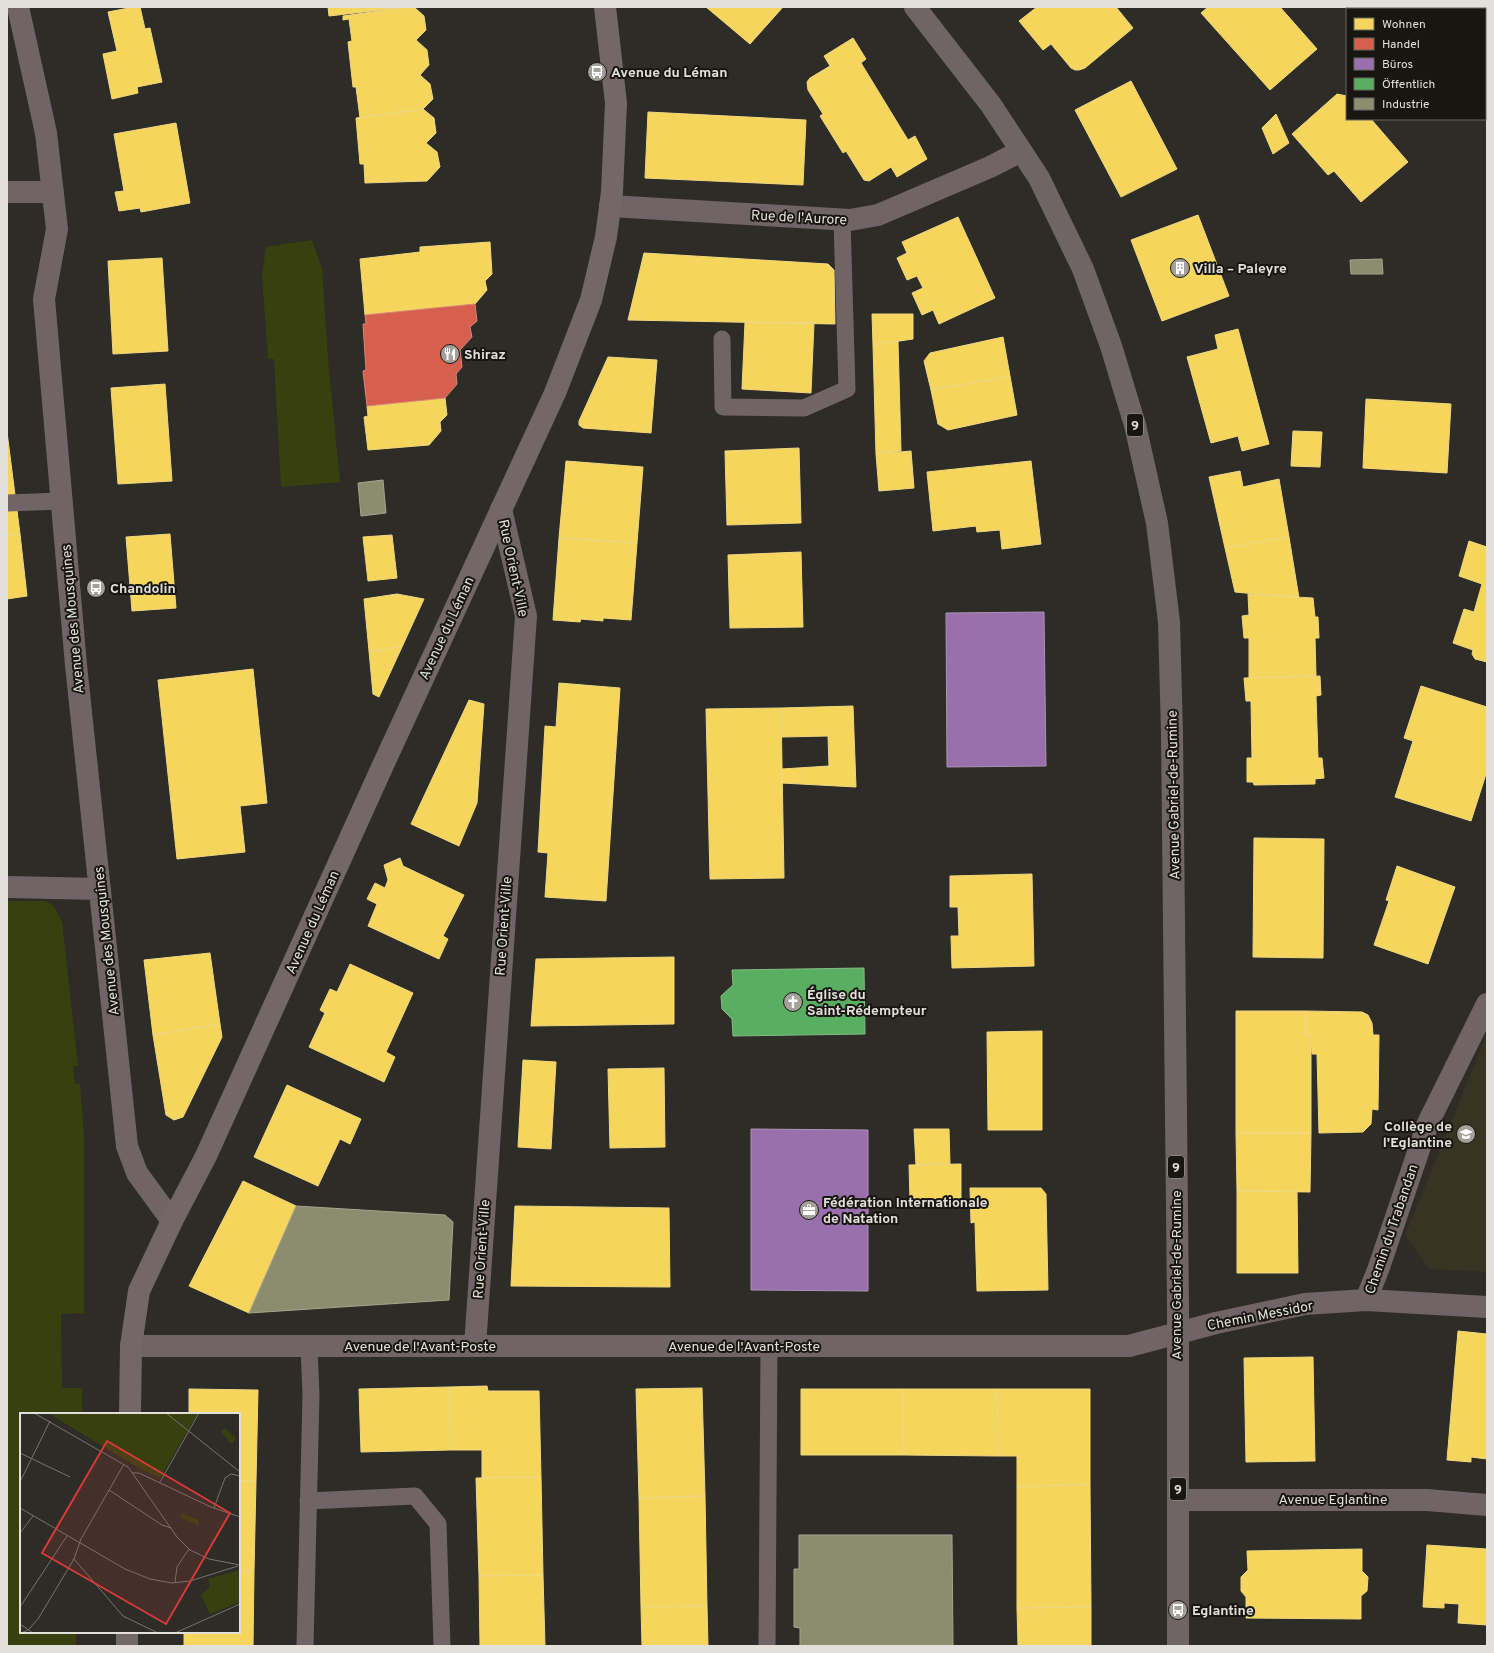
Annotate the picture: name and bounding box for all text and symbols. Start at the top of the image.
legend [1346,8,1486,120]
text: Wohnen [1382,17,1426,33]
text: Handel [1382,37,1420,53]
text: Büros [1382,57,1413,73]
bus stop icon: Avenue du Léman [586,61,608,83]
place label: Avenue du Léman [611,65,728,82]
text: Öffentlich [1382,77,1435,93]
text: Industrie [1382,97,1430,113]
street label: Rue de l'Aurore [751,207,847,229]
building icon: Villa – Paleyre [1169,257,1191,279]
place label: Villa – Paleyre [1194,261,1287,278]
restaurant icon: Shiraz [439,343,461,365]
place label: Shiraz [464,347,506,364]
road number: 9 [1127,414,1143,436]
street label: Rue Orient-Ville [494,518,531,619]
street label: Avenue des Mousquines [58,543,88,694]
street label: Avenue du Léman [416,574,479,683]
bus stop icon: Chandolin [85,577,107,599]
place label: Chandolin [110,581,176,598]
street label: Avenue Gabriel-de-Rumine [1165,710,1184,880]
street label: Avenue des Mousquines [91,865,124,1016]
street label: Avenue du Léman [283,868,344,977]
street label: Rue Orient-Ville [493,876,516,976]
place label: Église du Saint-Rédempteur [807,986,927,1020]
church icon: Église du Saint-Rédempteur [782,991,804,1013]
place label: Collège de l'Eglantine [1383,1119,1452,1152]
school or university icon: Collège de l'Eglantine [1455,1123,1477,1145]
road number: 9 [1168,1156,1184,1178]
street label: Chemin du Trabandan [1362,1162,1423,1297]
street label: Avenue Gabriel-de-Rumine [1169,1190,1186,1360]
place label: Fédération Internationale de Natation [823,1195,988,1228]
street label: Rue Orient-Ville [471,1199,494,1299]
office icon: Fédération Internationale de Natation [798,1199,820,1221]
street label: Chemin Messidor [1206,1298,1315,1335]
street label: Avenue de l'Avant-Poste [344,1339,496,1356]
street label: Avenue de l'Avant-Poste [668,1339,820,1356]
inset map [20,1413,240,1633]
road number: 9 [1170,1478,1186,1500]
street label: Avenue Eglantine [1279,1492,1387,1509]
bus stop icon: Eglantine [1167,1599,1189,1621]
place label: Eglantine [1192,1603,1254,1620]

